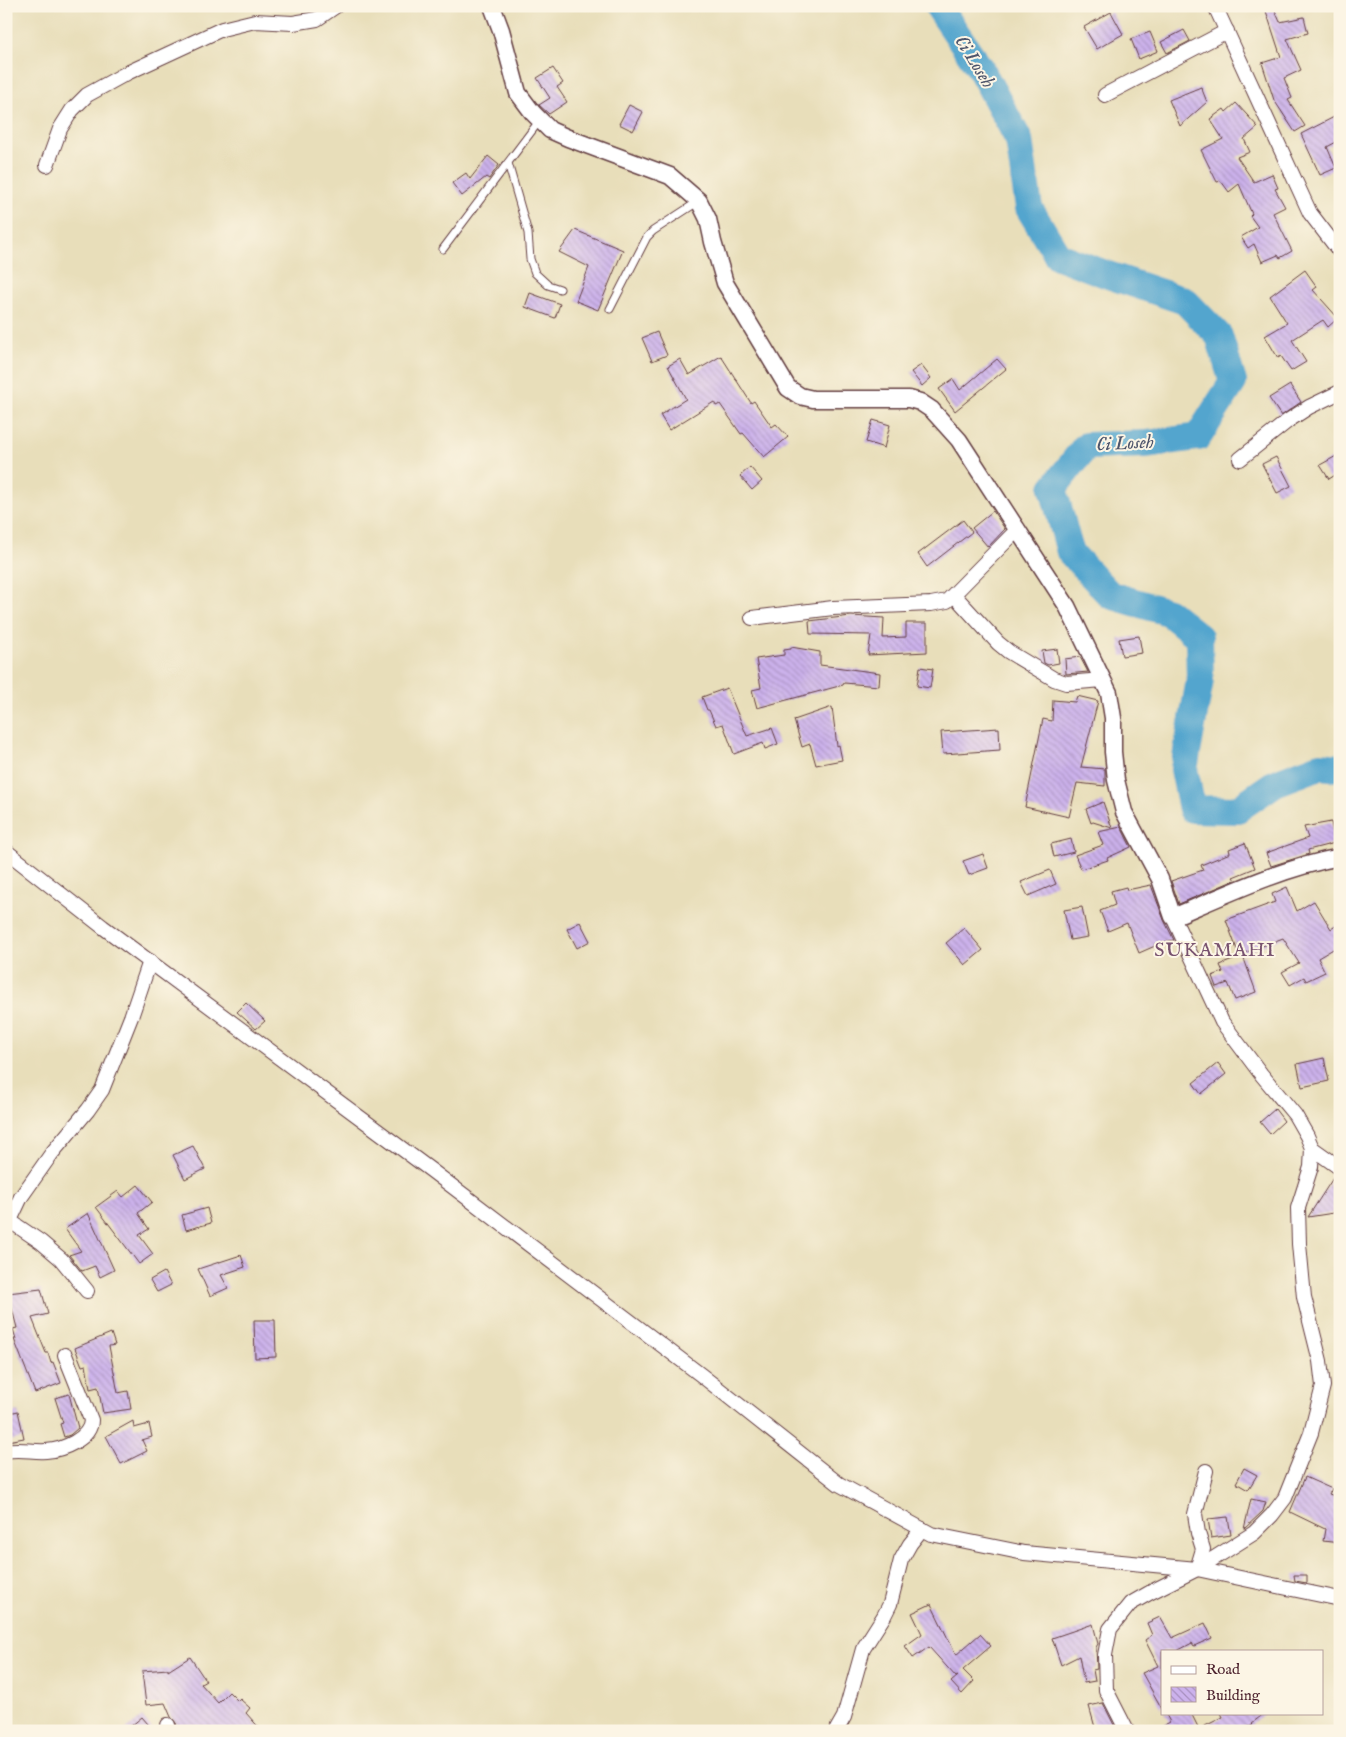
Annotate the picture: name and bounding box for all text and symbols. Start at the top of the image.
water label: Ci Loseh [949,31,999,93]
water label: Ci Loseh [1096,431,1154,457]
district label: SUKAMAHI [1154,938,1276,963]
legend [1161,1650,1324,1714]
text: Road [1206,1660,1241,1679]
text: Building [1206,1686,1261,1705]

